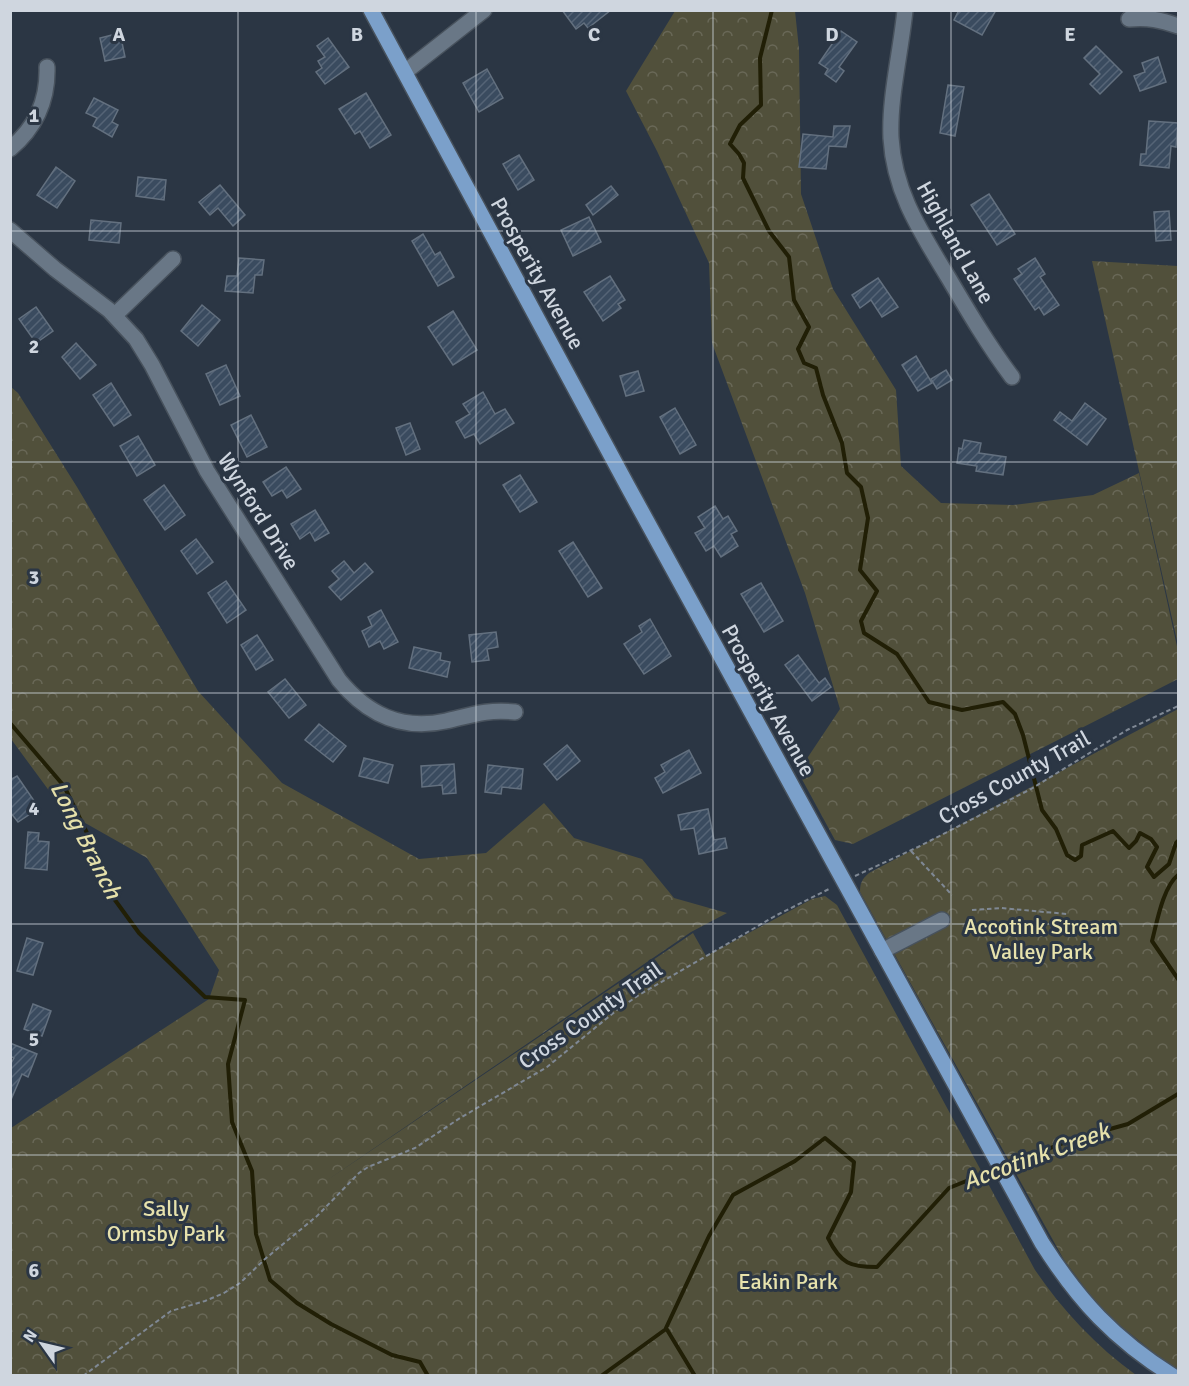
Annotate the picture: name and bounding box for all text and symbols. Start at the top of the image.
text: A [113,22,126,47]
text: B [351,22,363,47]
text: C [588,22,600,47]
text: D [825,22,839,47]
text: E [1064,22,1076,47]
text: 1 [29,103,40,128]
street label: Highland Lane [911,176,1000,308]
street label: Prosperity Avenue [485,193,590,354]
text: 2 [29,334,39,359]
street label: Wynford Drive [212,448,305,575]
text: 3 [29,565,39,590]
street label: Prosperity Avenue [716,620,821,781]
street label: Cross County Trail [934,725,1095,830]
water label: Long Branch [44,776,129,905]
text: 4 [29,796,40,821]
park label: Accotink Stream Valley Park [964,913,1118,965]
street label: Cross County Trail [513,956,667,1075]
text: 5 [29,1027,39,1052]
water label: Accotink Creek [959,1115,1115,1196]
park label: Sally Ormsby Park [107,1195,225,1247]
text: 6 [29,1258,40,1283]
park label: Eakin Park [738,1268,838,1295]
north arrow [12,1314,72,1374]
text: N [19,1326,42,1346]

